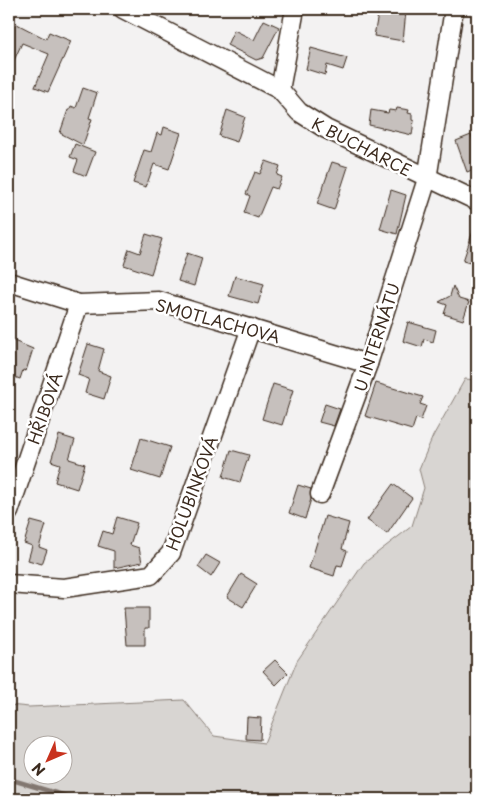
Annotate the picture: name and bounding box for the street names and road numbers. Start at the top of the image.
street label: K BUCHARCE [308,111,416,181]
street label: U INTERNÁTU [347,279,405,395]
street label: SMOTLACHOVA [153,292,283,348]
street label: HŘIBOVÁ [21,369,67,447]
street label: HOLUBINKOVÁ [159,432,223,554]

